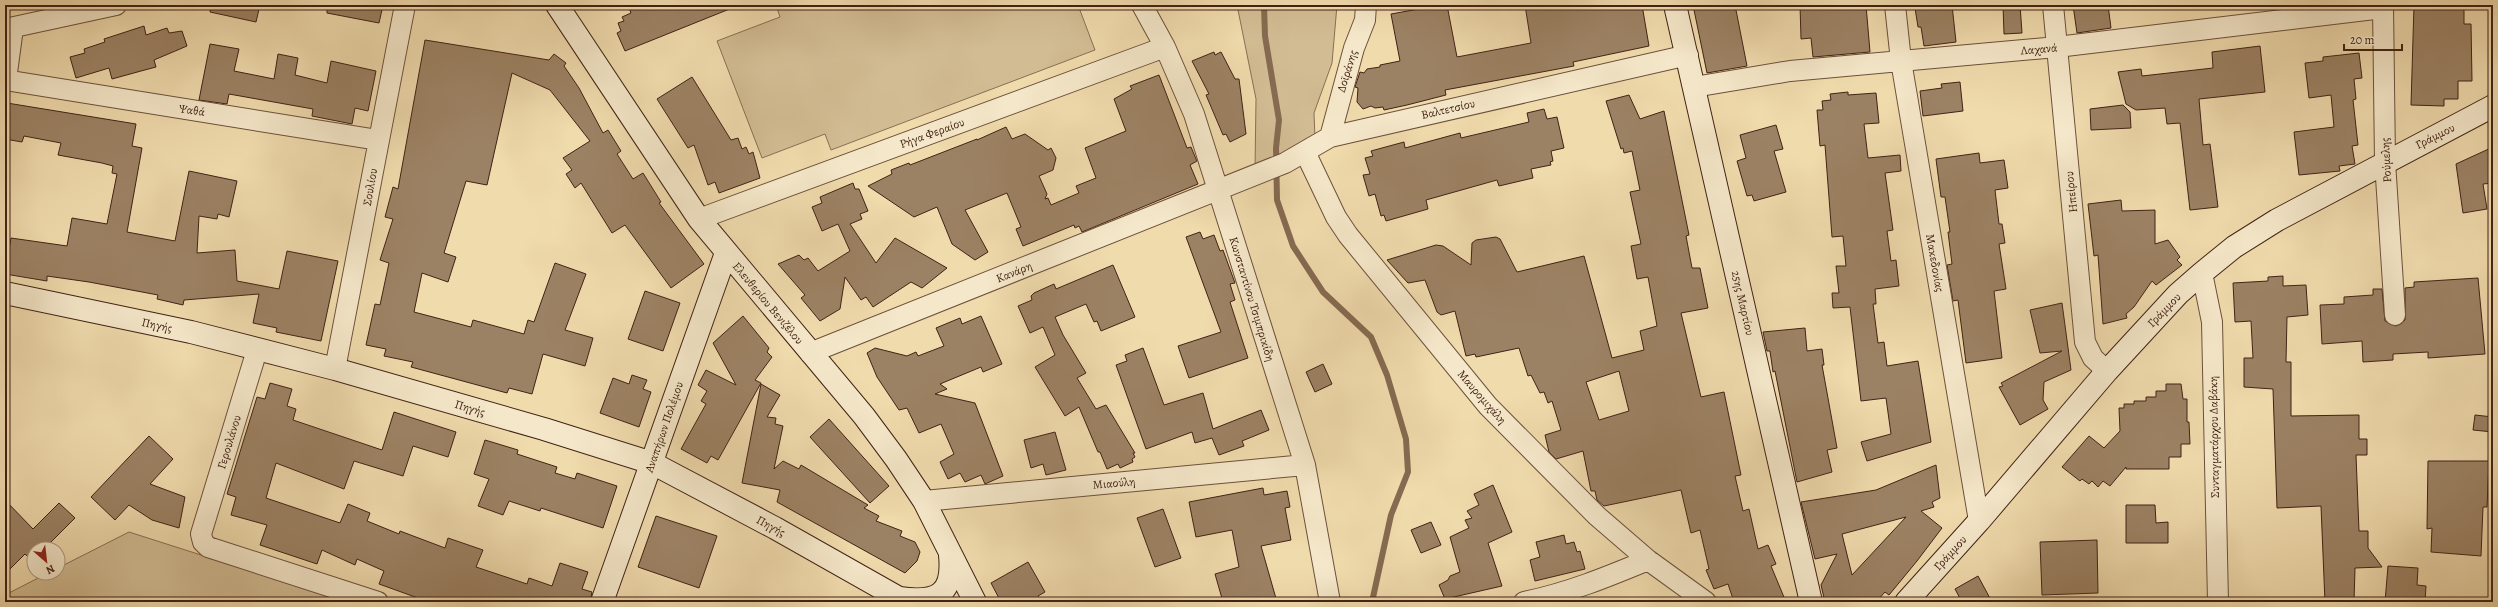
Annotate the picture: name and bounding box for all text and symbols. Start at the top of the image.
scale bar [2344,26,2402,52]
text: 20 m [2350,32,2374,48]
street label: Λαχανά [2019,39,2059,59]
street label: Δοϊράνης [1333,48,1361,94]
street label: Βαλτετσίου [1420,95,1476,123]
street label: Ψαθά [178,100,207,120]
street label: Ρήγα Φεραίου [897,114,967,152]
street label: Γράμμου [2413,119,2457,153]
street label: Ρούμελης [2377,137,2395,183]
street label: Σουλίου [359,167,381,207]
street label: Ηπείρου [2061,171,2081,213]
street label: Μακεδονίας [1922,233,1948,293]
street label: Κωνσταντίνου Τσιμπρικίδη [1225,235,1279,363]
street label: Κανάρη [994,258,1034,286]
street label: Ελευθερίου Βενιζέλου [729,259,807,347]
street label: 25ης Μαρτίου [1728,269,1758,337]
street label: Γράμμου [2144,289,2184,331]
street label: Πηγής [140,314,174,336]
street label: Μαυρομιχάλη [1454,366,1510,428]
street label: Συνταγματάρχου Δαβάκη [2205,376,2223,498]
street label: Αναπήρων Πολέμου [641,380,687,475]
street label: Πηγής [453,396,487,420]
street label: Γερουλάνου [213,413,245,471]
street label: Μιαούλη [1092,473,1136,493]
street label: Πηγής [754,512,788,540]
street label: Γράμμου [1930,532,1970,574]
north arrow [26,541,66,581]
text: N [43,561,58,578]

